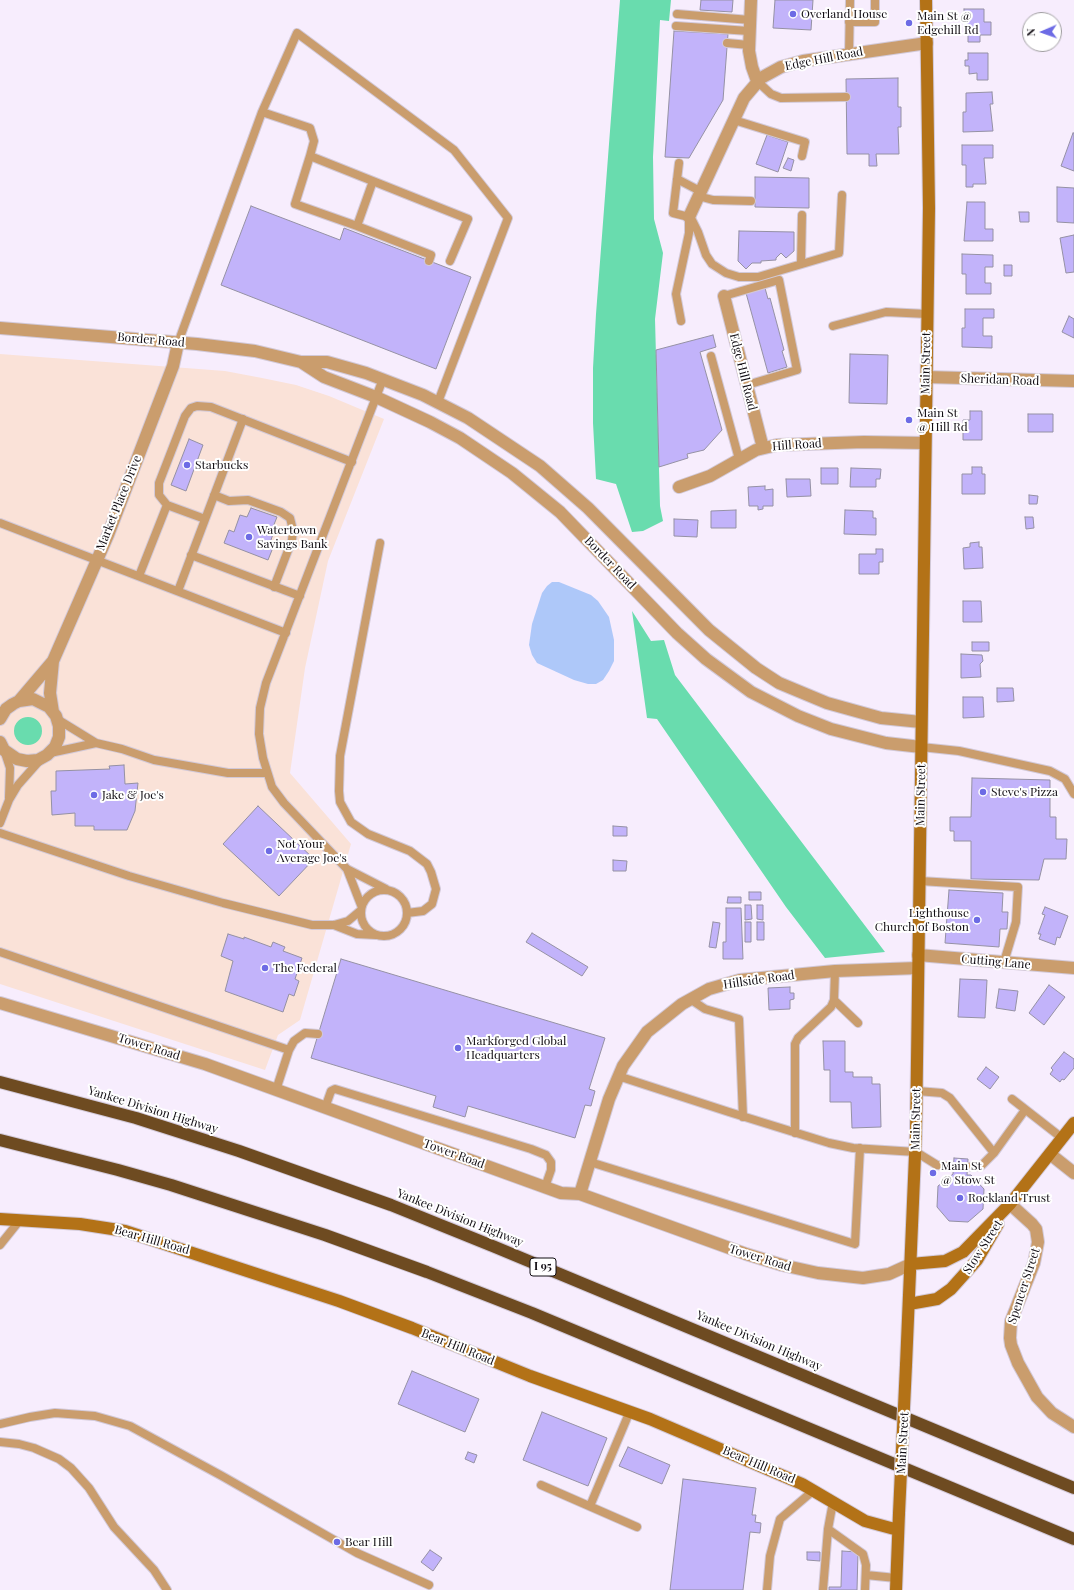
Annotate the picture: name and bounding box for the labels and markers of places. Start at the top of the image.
place label: Overland House [801,7,887,21]
marker: Overland House [788,9,798,19]
place label: Main St @ Edgehill Rd [917,9,979,37]
marker: Main St @ Edgehill Rd [904,18,914,28]
place label: Main St @ Hill Rd [917,406,968,434]
marker: Main St @ Hill Rd [904,415,914,425]
place label: Starbucks [195,458,248,472]
marker: Starbucks [182,460,192,470]
place label: Watertown Savings Bank [257,523,328,551]
marker: Watertown Savings Bank [244,532,254,542]
place label: Steve's Pizza [991,785,1058,799]
marker: Steve's Pizza [978,787,988,797]
place label: Jake & Joe's [102,788,164,802]
marker: Jake & Joe's [89,790,99,800]
place label: Not Your Average Joe's [277,837,347,865]
marker: Not Your Average Joe's [264,846,274,856]
place label: Lighthouse Church of Boston [875,906,969,934]
marker: Lighthouse Church of Boston [972,915,982,925]
place label: The Federal [273,961,337,975]
marker: The Federal [260,963,270,973]
place label: Markforged Global Headquarters [466,1034,566,1062]
marker: Markforged Global Headquarters [453,1043,463,1053]
place label: Main St @ Stow St [941,1159,995,1187]
marker: Main St @ Stow St [928,1168,938,1178]
place label: Rockland Trust [968,1191,1050,1205]
marker: Rockland Trust [955,1193,965,1203]
place label: Bear Hill [345,1535,392,1549]
marker: Bear Hill [332,1537,342,1547]

